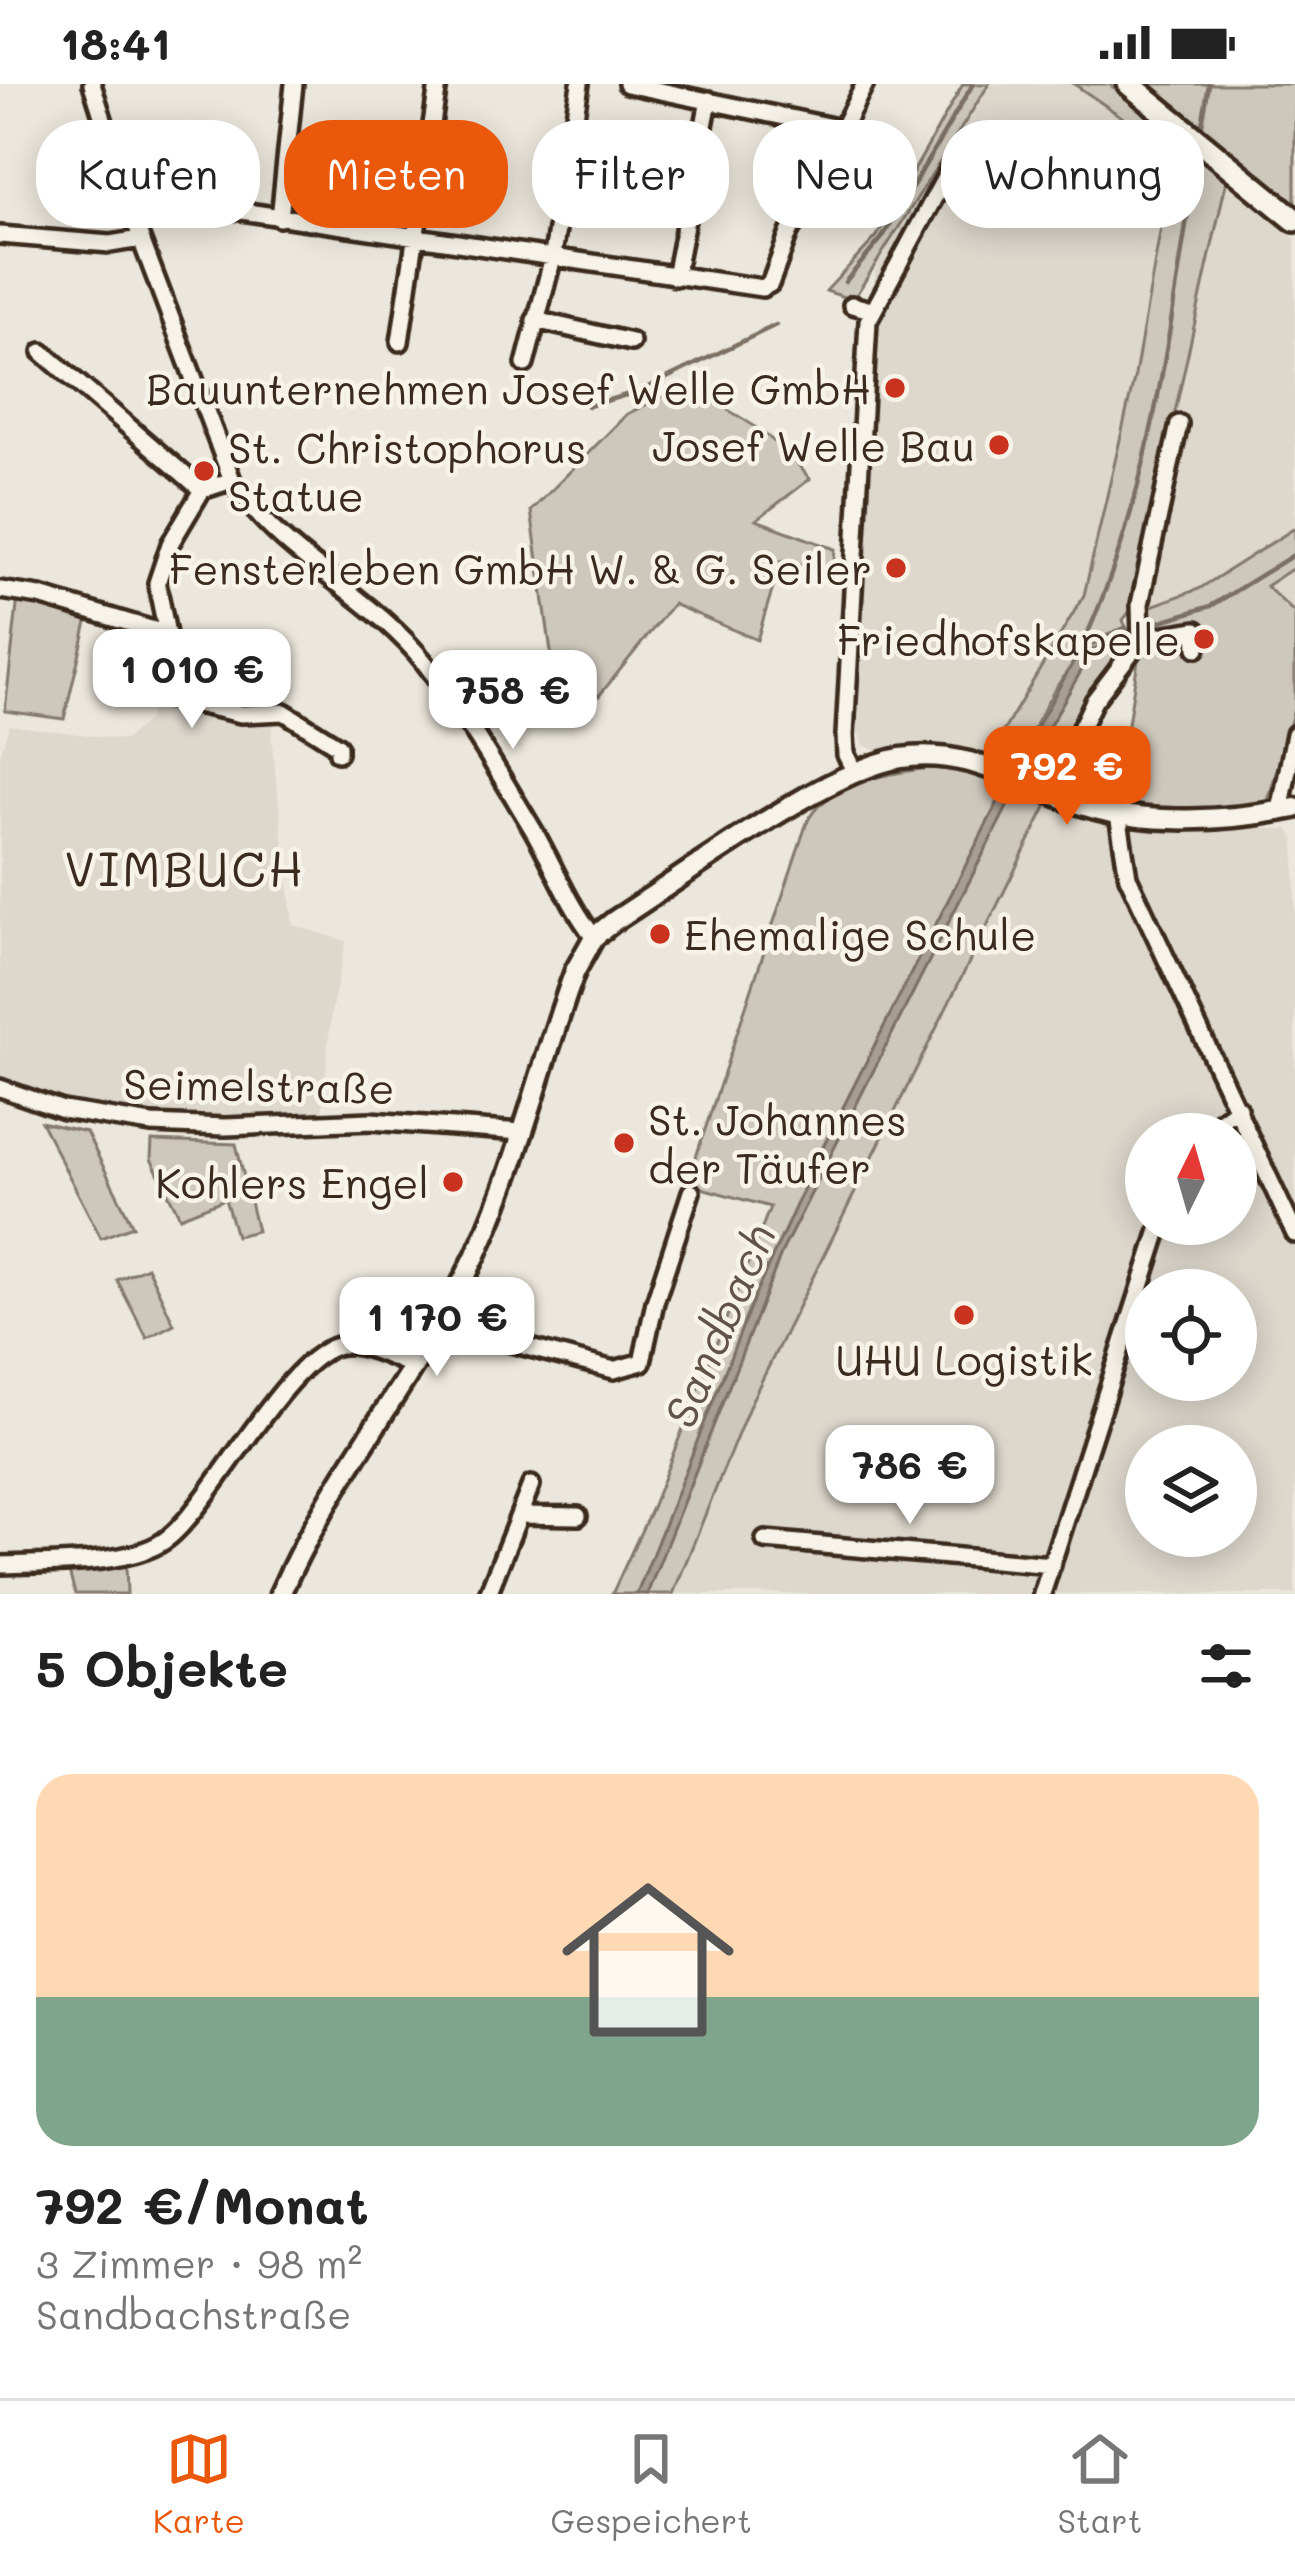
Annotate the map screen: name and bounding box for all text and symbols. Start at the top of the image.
text: 18:41 [60,13,171,71]
chip: Kaufen [36,120,260,228]
chip: Mieten [284,120,508,228]
chip: Filter [532,120,729,228]
chip: Neu [753,120,917,228]
chip: Wohnung [941,120,1204,228]
place label: Bauunternehmen Josef Welle GmbH [146,361,871,416]
marker: Bauunternehmen Josef Welle GmbH [882,375,908,401]
place label: Josef Welle Bau [652,418,975,473]
place label: St. Christophorus Statue [228,420,586,523]
marker: Josef Welle Bau [986,432,1012,458]
marker: St. Christophorus Statue [191,458,217,484]
place label: Fensterleben GmbH W. & G. Seiler [169,541,872,596]
marker: Fensterleben GmbH W. & G. Seiler [883,555,909,581]
place label: Friedhofskapelle [837,612,1180,667]
marker: Friedhofskapelle [1191,626,1217,652]
pin: 1 010 € [81,629,303,731]
text: 1 010 € [120,642,264,693]
pin: 758 € [429,650,597,752]
text: 758 € [456,663,570,714]
pin: 792 € [983,726,1151,828]
text: 792 € [1011,739,1123,790]
district label: VIMBUCH [64,837,306,899]
place label: Ehemalige Schule [684,907,1036,962]
marker: Ehemalige Schule [647,921,673,947]
street label: Seimelstraße [123,1055,395,1115]
place label: St. Johannes der Täufer [648,1092,907,1195]
north arrow [1125,1113,1257,1245]
map controls [1125,1113,1257,1557]
marker: St. Johannes der Täufer [611,1130,637,1156]
place label: Kohlers Engel [155,1155,429,1210]
marker: Kohlers Engel [440,1169,466,1195]
water label: Sandbach [649,1215,787,1435]
button: locate [1125,1269,1257,1401]
pin: 1 170 € [326,1277,548,1379]
text: 1 170 € [366,1290,508,1341]
marker: UHU Logistik [951,1302,977,1328]
place label: UHU Logistik [835,1332,1093,1387]
pin: 786 € [826,1425,994,1527]
button: layers [1125,1425,1257,1557]
text: 786 € [852,1438,968,1489]
text: 5 Objekte [36,1633,288,1700]
icon: filters [1193,1633,1259,1699]
icon: home [540,1852,756,2068]
text: 792 €/Monat [36,2170,369,2237]
text: 3 Zimmer · 98 m² [36,2237,362,2288]
text: Sandbachstraße [36,2288,352,2339]
tab: Karte [153,2426,245,2541]
tab: Gespeichert [551,2426,752,2541]
tab: Start [1057,2426,1142,2541]

